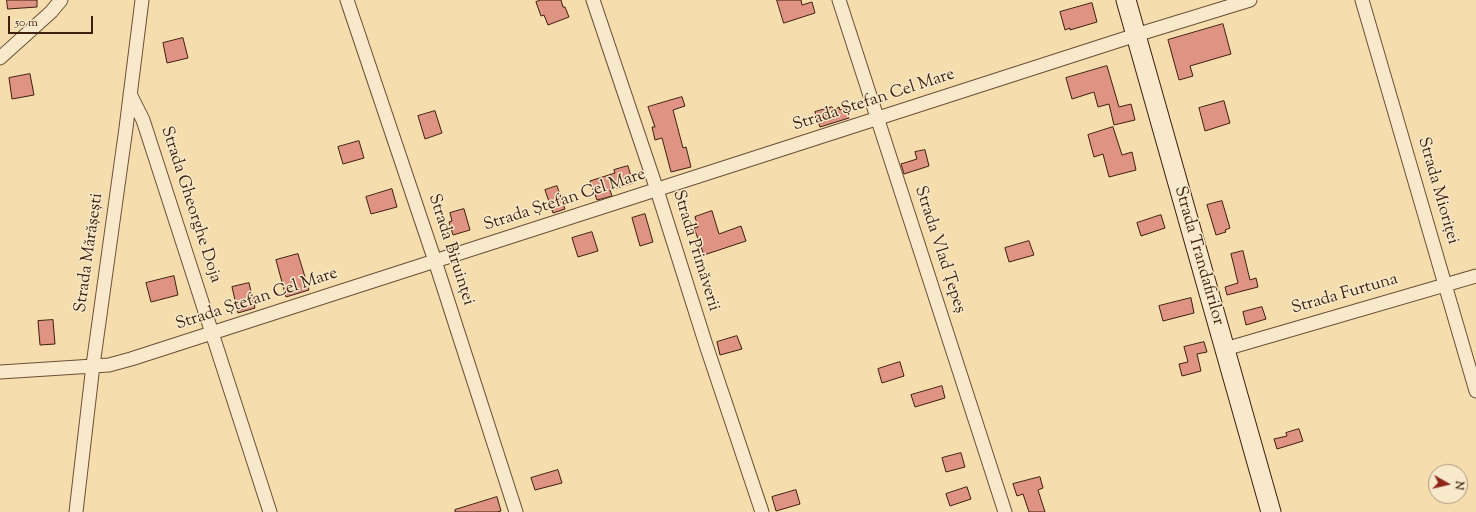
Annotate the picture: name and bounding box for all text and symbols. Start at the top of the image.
scale bar [10,8,95,34]
text: 50 m [15,14,38,32]
street label: Strada Ștefan Cel Mare [790,65,958,137]
street label: Strada Gheorghe Doja [155,124,225,286]
street label: Strada Mioriței [1412,135,1462,247]
street label: Strada Ștefan Cel Mare [481,165,649,237]
street label: Strada Vlad Țepeș [909,184,969,316]
street label: Strada Trandafirilor [1168,184,1228,328]
street label: Strada Primăverii [667,188,723,314]
street label: Strada Mărășești [72,192,108,314]
street label: Strada Biruinței [422,192,478,308]
street label: Strada Ștefan Cel Mare [173,264,341,336]
street label: Strada Furtuna [1289,270,1401,320]
north arrow [1428,464,1468,504]
text: N [1450,480,1467,491]

